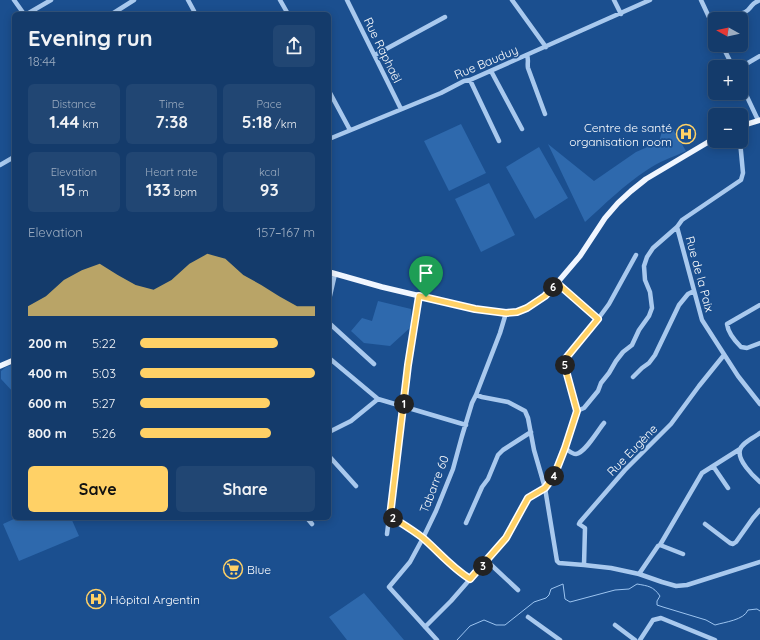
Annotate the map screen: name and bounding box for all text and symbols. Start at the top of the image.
north arrow [708,12,748,52]
map controls [708,12,748,148]
street label: Rue Raphaël [361,15,405,85]
text: Evening run [28,24,153,52]
button: share [273,25,315,67]
street label: Rue Bauduy [452,42,520,82]
text: 18:44 [28,53,56,69]
button: + [708,60,748,100]
text: Distance [52,97,96,111]
text: Time [159,97,184,111]
text: Pace [257,97,282,111]
button: − [708,108,748,148]
text: 1.44 [49,111,80,132]
text: 7:38 [155,111,188,132]
text: 5:18 [242,111,272,132]
text: km [80,117,98,131]
text: /km [272,117,297,131]
place label: Centre de santé organisation room [569,120,672,149]
hospital icon: Centre de santé organisation room [675,123,697,145]
text: Elevation [51,165,97,179]
text: Heart rate [145,165,198,179]
text: kcal [259,165,279,179]
text: 15 [59,179,76,200]
text: 133 [146,179,171,200]
text: 93 [260,179,279,200]
text: m [76,185,89,199]
text: bpm [171,185,197,199]
text: Elevation [28,224,83,240]
text: 157–167 m [257,224,315,240]
street label: Rue de la Paix [683,234,717,314]
pin [409,256,443,297]
icon: arrive [415,262,437,284]
pin: 6 [543,277,563,297]
text: 6 [550,280,556,294]
text: 200 m [28,335,67,351]
text: 5:22 [92,335,116,351]
pin: 5 [555,355,575,375]
text: 5 [562,358,568,372]
text: 400 m [28,365,67,381]
text: 5:03 [92,365,116,381]
pin: 1 [394,394,414,414]
text: 600 m [28,395,67,411]
text: 5:27 [92,395,115,411]
text: 1 [402,397,406,411]
street label: Rue Eugène [604,421,660,479]
text: 800 m [28,425,67,441]
text: 5:26 [92,425,116,441]
street label: Tabarre 60 [416,453,452,515]
button: Save [28,466,168,512]
button: Share [176,466,315,512]
pin: 4 [544,466,564,486]
text: 4 [551,469,557,483]
pin: 2 [383,508,403,528]
text: 2 [390,511,396,525]
pin: 3 [473,556,493,576]
supermarket icon: Blue [222,558,244,580]
text: 3 [480,559,486,573]
place label: Blue [247,562,271,577]
hospital icon: Hôpital Argentin [85,588,107,610]
place label: Hôpital Argentin [110,592,200,607]

